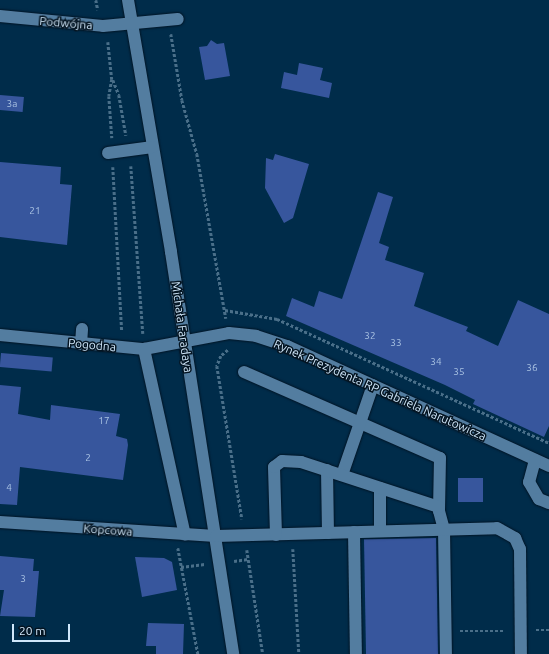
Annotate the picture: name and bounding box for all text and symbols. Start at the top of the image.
street label: Podwójna [39,14,93,32]
house number: 3a [7,98,17,110]
house number: 21 [29,205,41,217]
street label: Michała Faradaya [168,280,196,374]
house number: 32 [364,330,376,342]
street label: Pogodna [67,336,117,354]
street label: Rynek Prezydenta RP Gabriela Narutowicza [271,336,489,444]
house number: 33 [390,337,402,349]
house number: 34 [430,356,442,368]
house number: 36 [526,362,538,374]
house number: 35 [453,366,465,378]
house number: 17 [98,415,110,427]
house number: 2 [85,452,91,464]
house number: 4 [6,482,12,494]
street label: Kopcowa [83,521,133,539]
house number: 3 [20,573,26,585]
scale bar [14,616,72,642]
text: 20 m [19,624,46,637]

